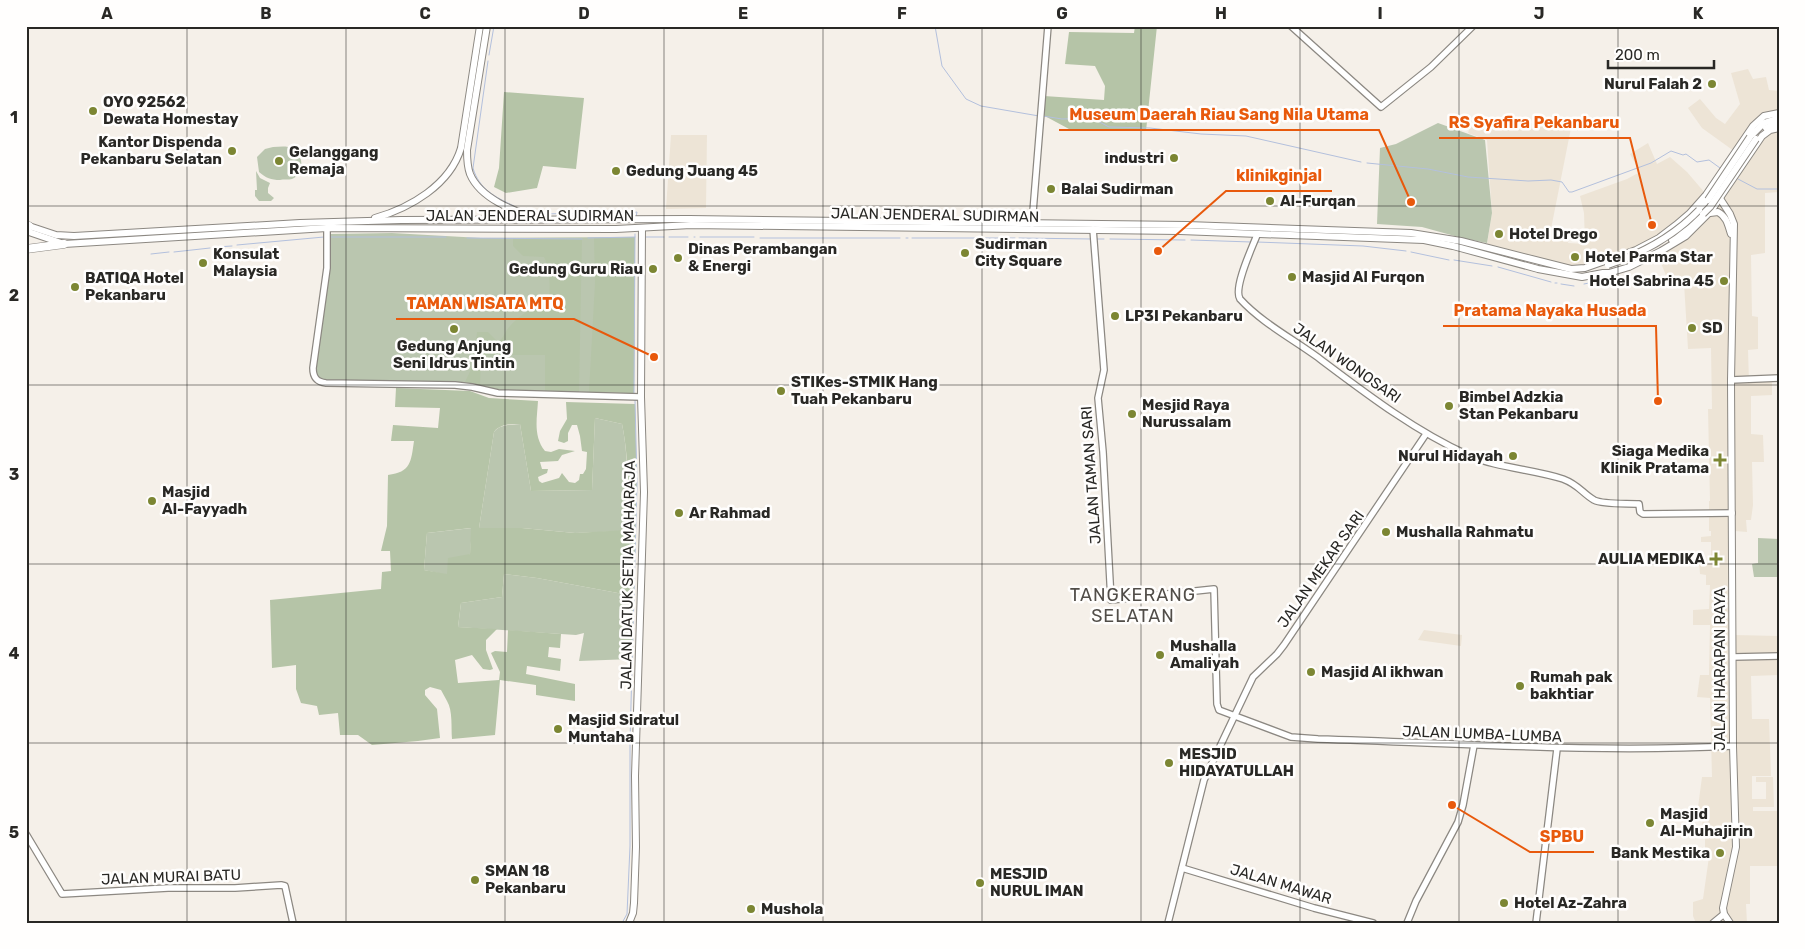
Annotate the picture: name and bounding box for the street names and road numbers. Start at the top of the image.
street label: JALAN JENDERAL SUDIRMAN [831,204,1039,226]
street label: JALAN JENDERAL SUDIRMAN [426,207,634,225]
street label: JALAN WONOSARI [1290,319,1404,407]
street label: JALAN TAMAN SARI [1077,405,1105,545]
street label: JALAN DATUK SETIA MAHARAJA [617,460,639,690]
street label: JALAN MEKAR SARI [1274,507,1368,631]
street label: JALAN HARAPAN RAYA [1711,587,1729,751]
street label: JALAN LUMBA-LUMBA [1402,722,1562,746]
street label: JALAN MAWAR [1228,860,1334,908]
street label: JALAN MURAI BATU [101,866,241,888]

